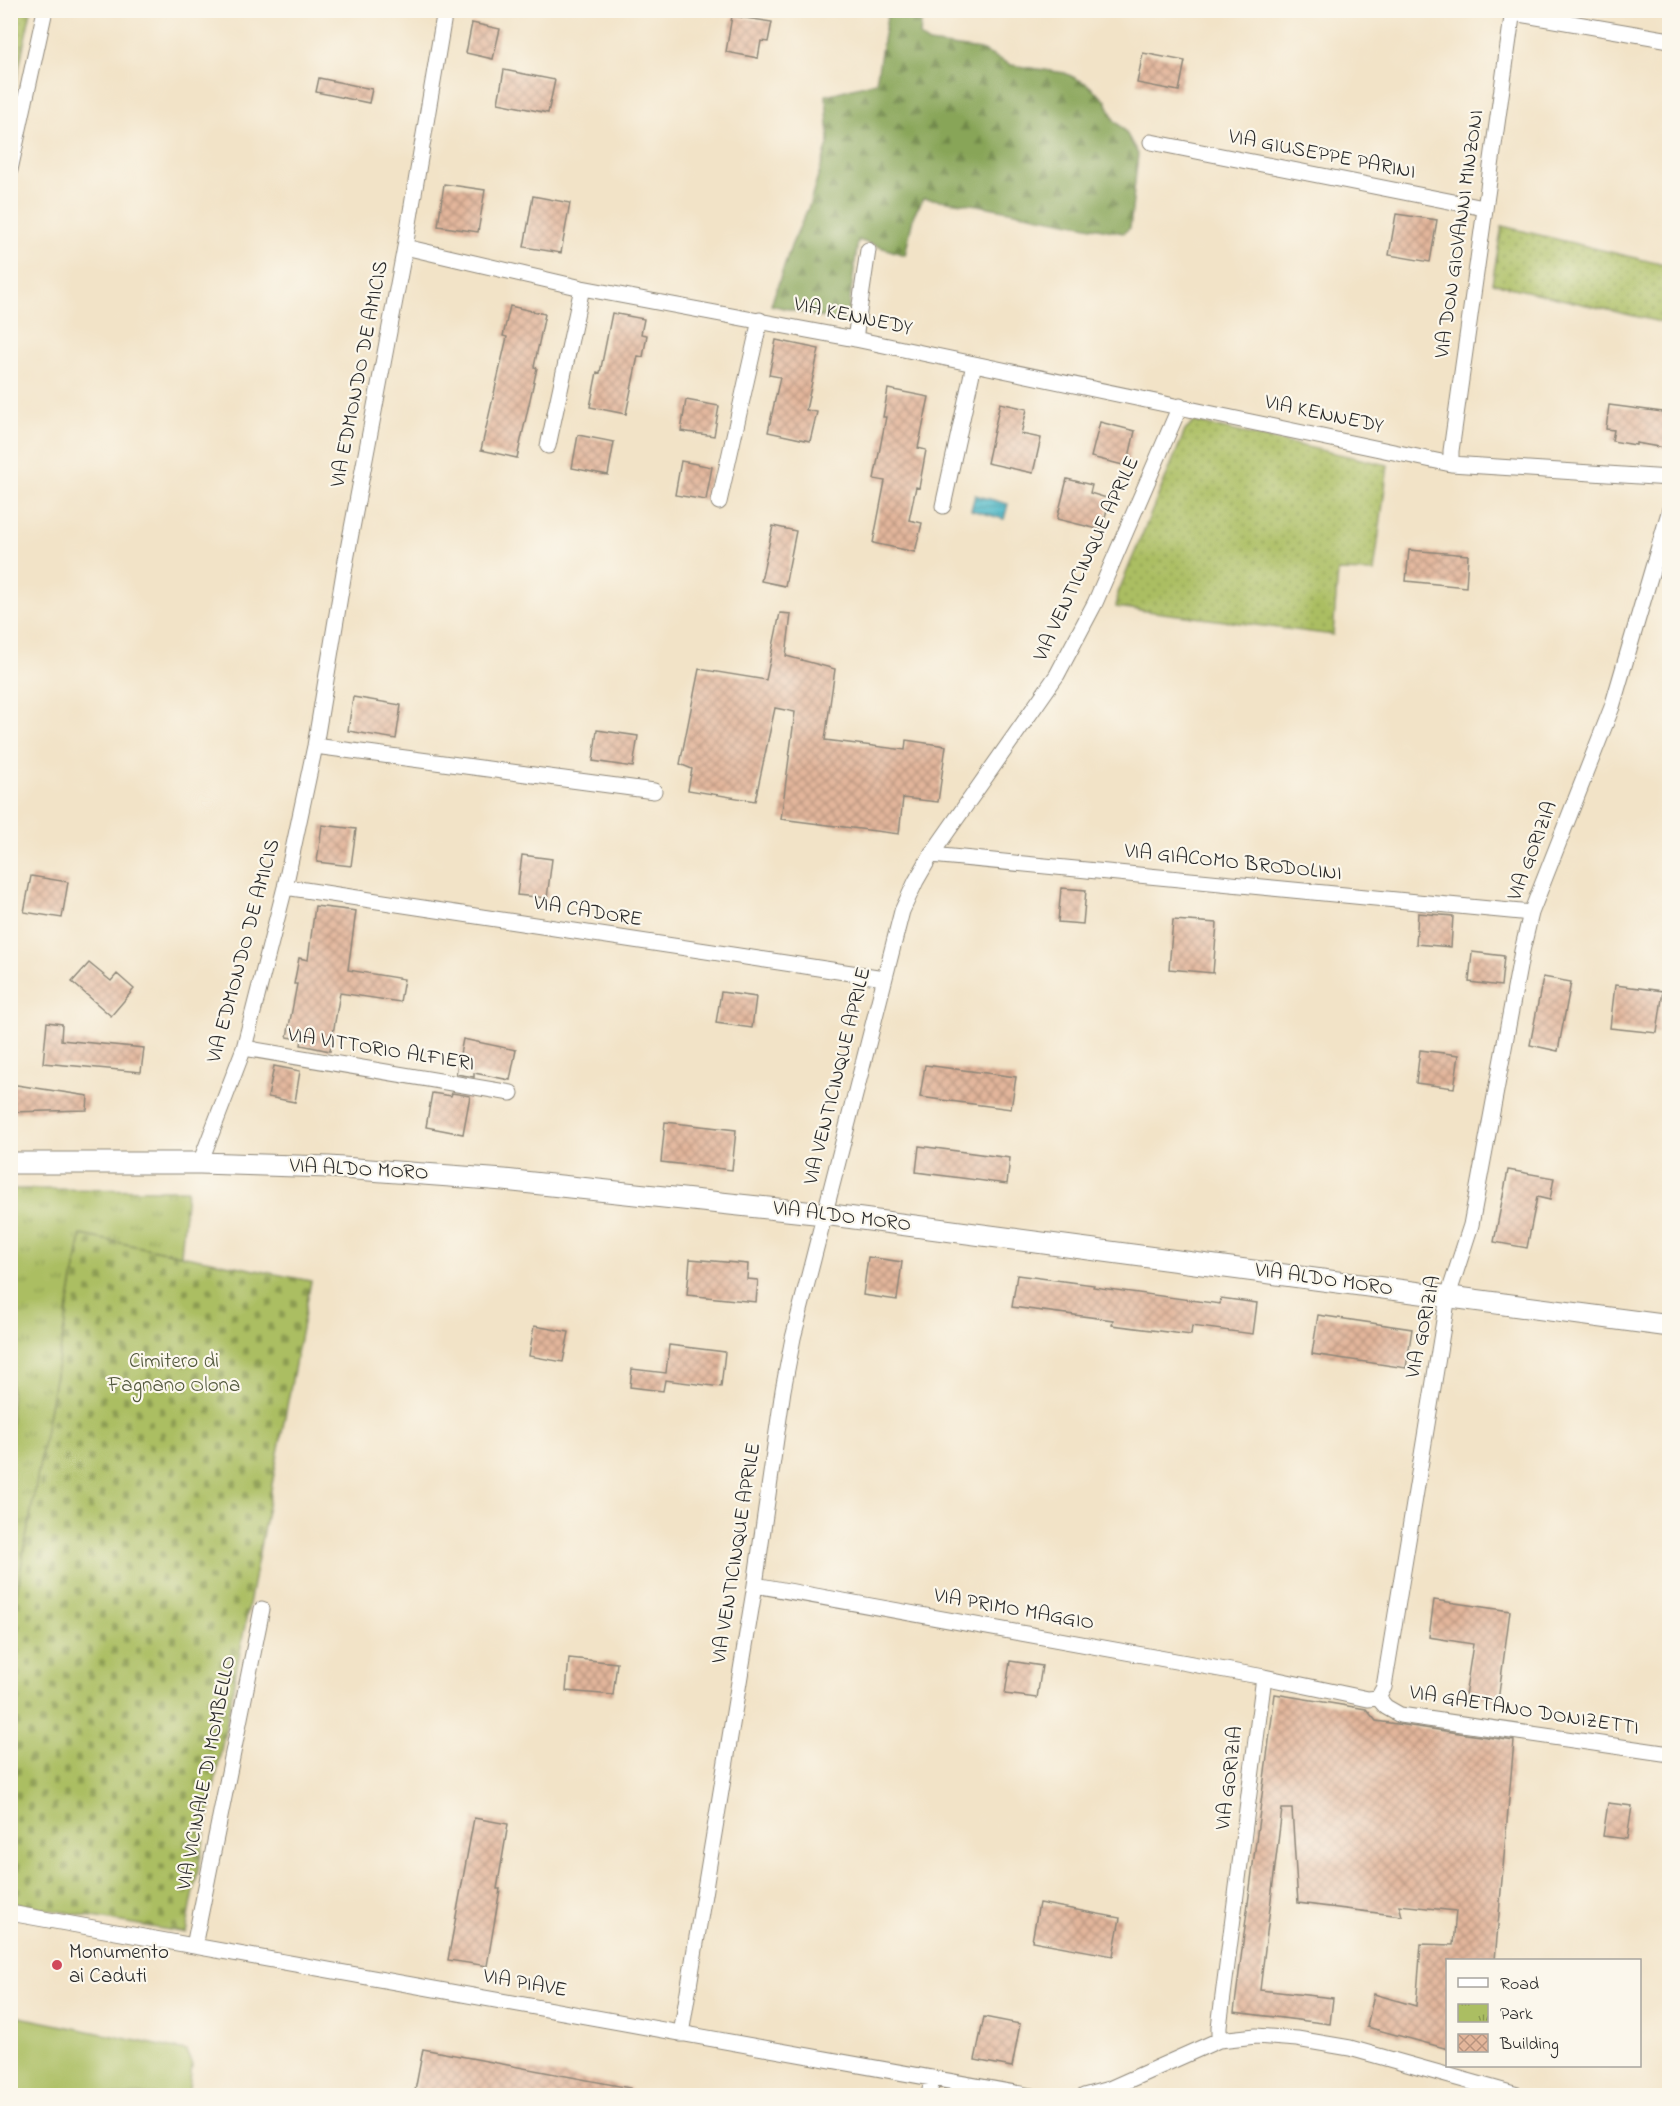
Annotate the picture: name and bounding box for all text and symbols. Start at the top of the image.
street label: VIA DON GIOVANNI MINZONI [1428,108,1492,361]
street label: VIA GIUSEPPE PARINI [1225,122,1418,188]
street label: VIA EDMONDO DE AMICIS [323,258,397,491]
street label: VIA KENNEDY [790,290,915,344]
street label: VIA KENNEDY [1261,388,1386,442]
street label: VIA VENTICINQUE APRILE [1026,452,1148,667]
street label: VIA GORIZIA [1500,797,1566,906]
street label: VIA EDMONDO DE AMICIS [199,836,288,1067]
street label: VIA GIACOMO BRODOLINI [1122,837,1343,889]
street label: VIA CADORE [530,888,645,935]
street label: VIA VENTICINQUE APRILE [796,964,880,1189]
street label: VIA VITTORIO ALFIERI [285,1020,476,1080]
street label: VIA ALDO MORO [288,1151,429,1189]
street label: VIA ALDO MORO [770,1194,913,1240]
street label: VIA ALDO MORO [1252,1255,1395,1305]
street label: VIA GORIZIA [1398,1273,1450,1382]
park label: Cimitero di Fagnano Olona [107,1347,240,1403]
street label: VIA VENTICINQUE APRILE [705,1441,769,1666]
street label: VIA PRIMO MAGGIO [930,1581,1097,1639]
street label: VIA VICINALE DI MOMBELLO [169,1653,244,1894]
street label: VIA GAETANO DONIZETTI [1406,1678,1641,1744]
street label: VIA GORIZIA [1209,1724,1251,1833]
place label: Monumento ai Caduti [69,1938,169,1992]
marker: Monumento ai Caduti [50,1958,64,1972]
legend [1446,1959,1641,2067]
street label: VIA PIAVE [480,1962,569,2006]
text: Road [1500,1972,1539,1998]
text: Park [1500,2002,1533,2028]
text: Building [1499,2032,1559,2059]

